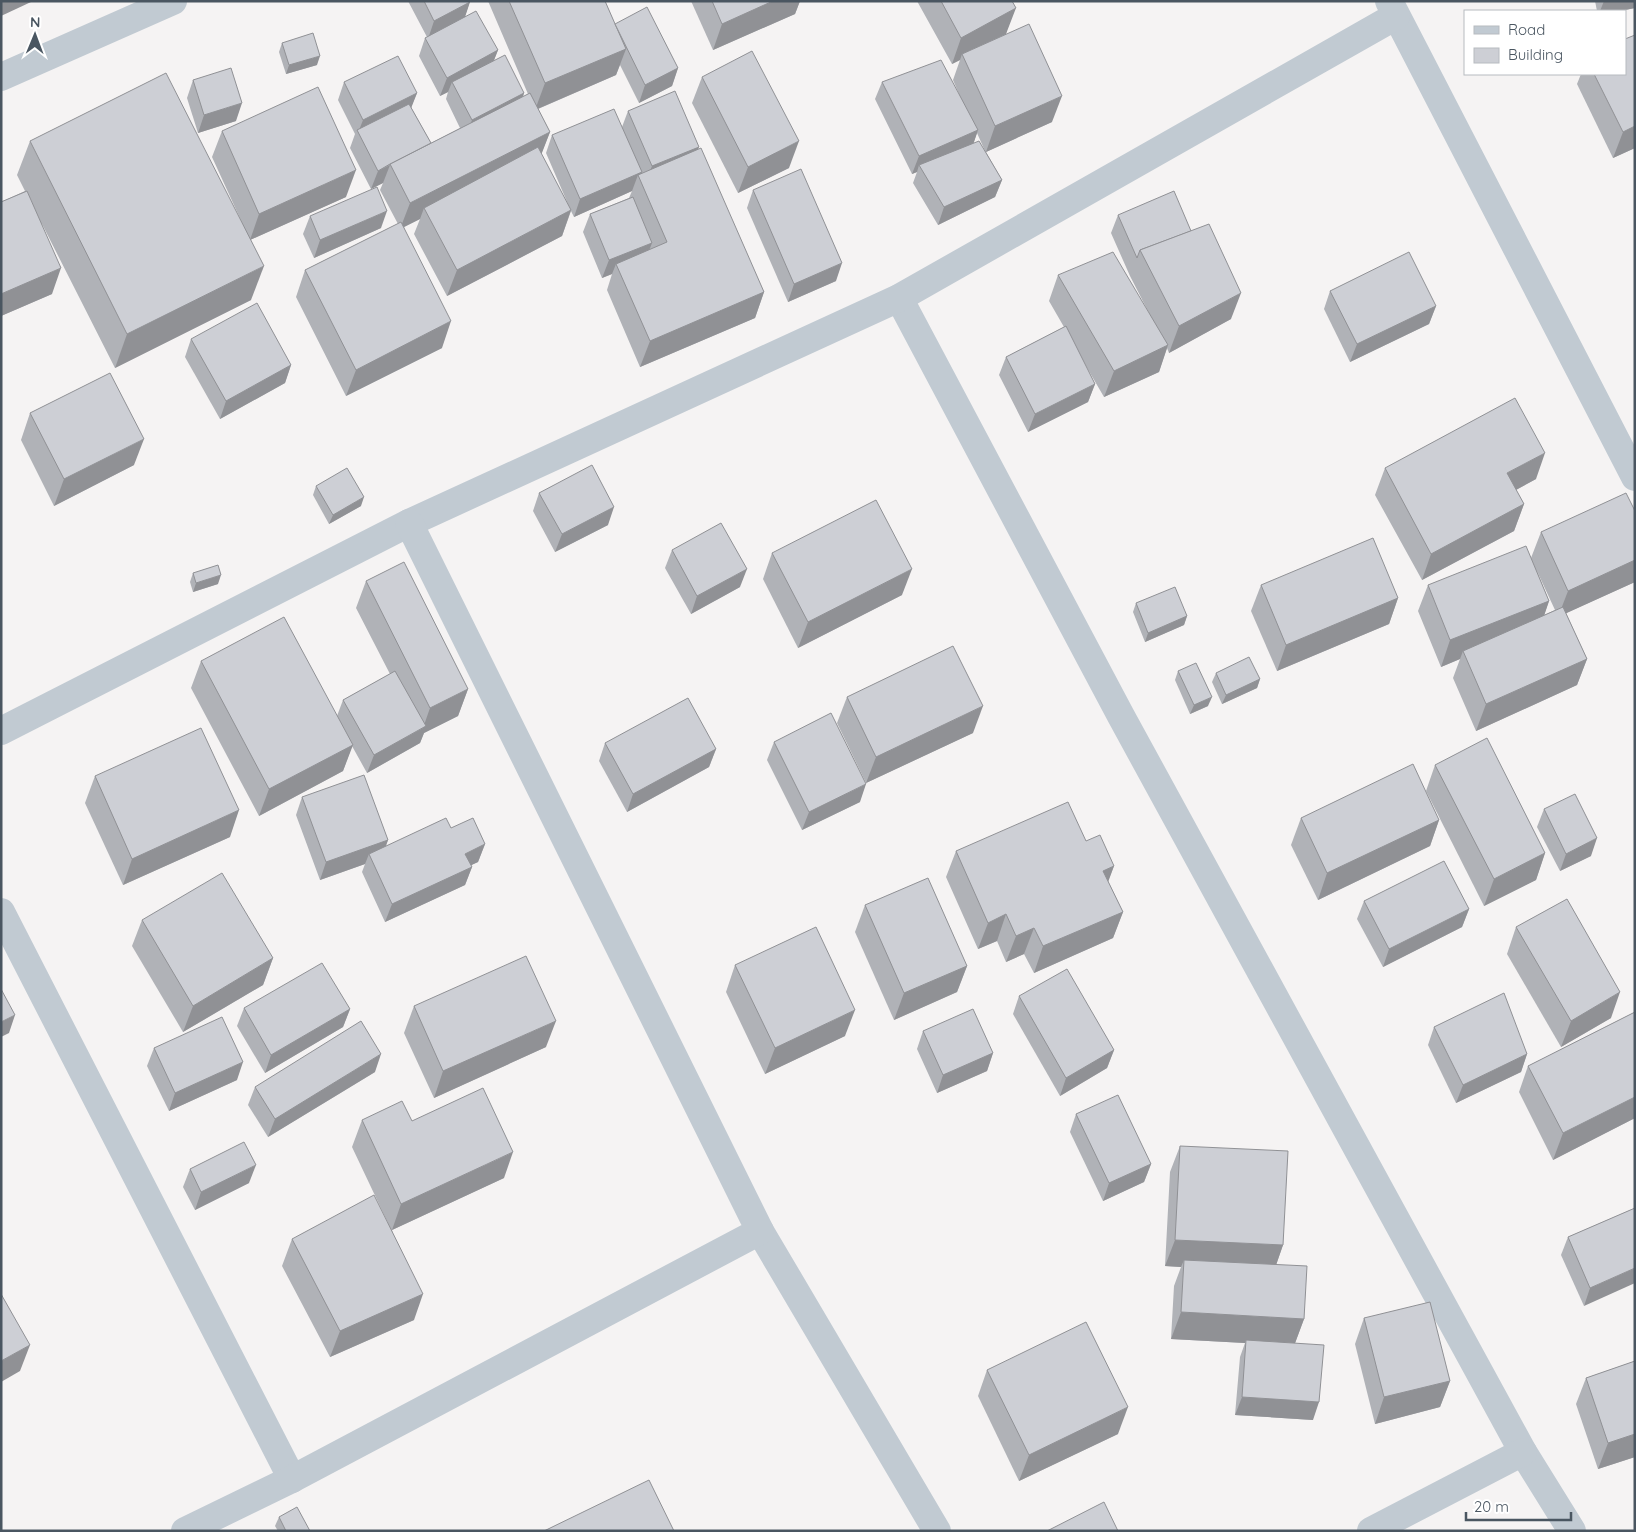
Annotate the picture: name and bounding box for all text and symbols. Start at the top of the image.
north arrow [10,10,60,60]
legend [1464,10,1626,75]
text: N [30,13,41,31]
text: Road [1508,20,1545,39]
text: Building [1508,45,1563,64]
scale bar [1466,1490,1571,1522]
text: 20 m [1474,1497,1509,1516]

